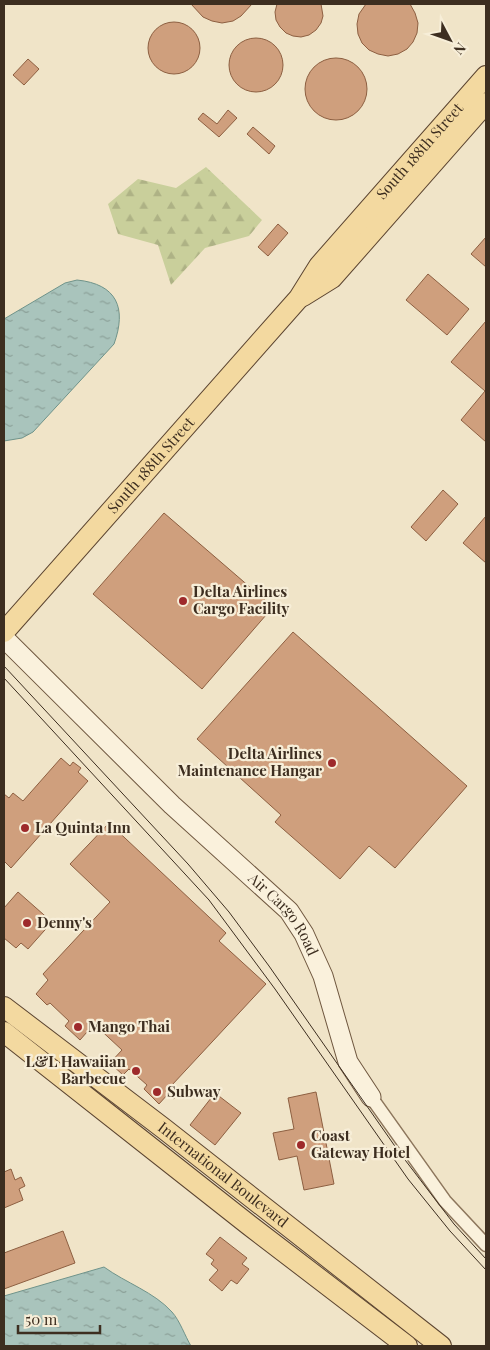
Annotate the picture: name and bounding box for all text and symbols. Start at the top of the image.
north arrow [425,15,475,65]
text: N [450,39,471,59]
street label: South 188th Street [371,98,467,203]
street label: South 188th Street [102,412,199,517]
place label: Delta Airlines Cargo Facility [193,581,290,618]
marker: Delta Airlines Cargo Facility [177,595,189,607]
place label: Delta Airlines Maintenance Hangar [177,743,322,780]
marker: Delta Airlines Maintenance Hangar [326,757,338,769]
place label: La Quinta Inn [35,817,132,837]
marker: La Quinta Inn [19,822,31,834]
street label: Air Cargo Road [244,867,324,959]
place label: Denny's [37,912,92,932]
marker: Denny's [21,917,33,929]
place label: Mango Thai [88,1016,170,1036]
marker: Mango Thai [72,1021,84,1033]
place label: L&L Hawaiian Barbecue [26,1051,127,1088]
marker: L&L Hawaiian Barbecue [130,1065,142,1077]
place label: Subway [167,1081,221,1101]
marker: Subway [151,1086,163,1098]
street label: International Boulevard [154,1117,293,1232]
place label: Coast Gateway Hotel [311,1125,410,1162]
marker: Coast Gateway Hotel [295,1139,307,1151]
scale bar [18,1302,100,1334]
text: 50 m [25,1309,58,1329]

